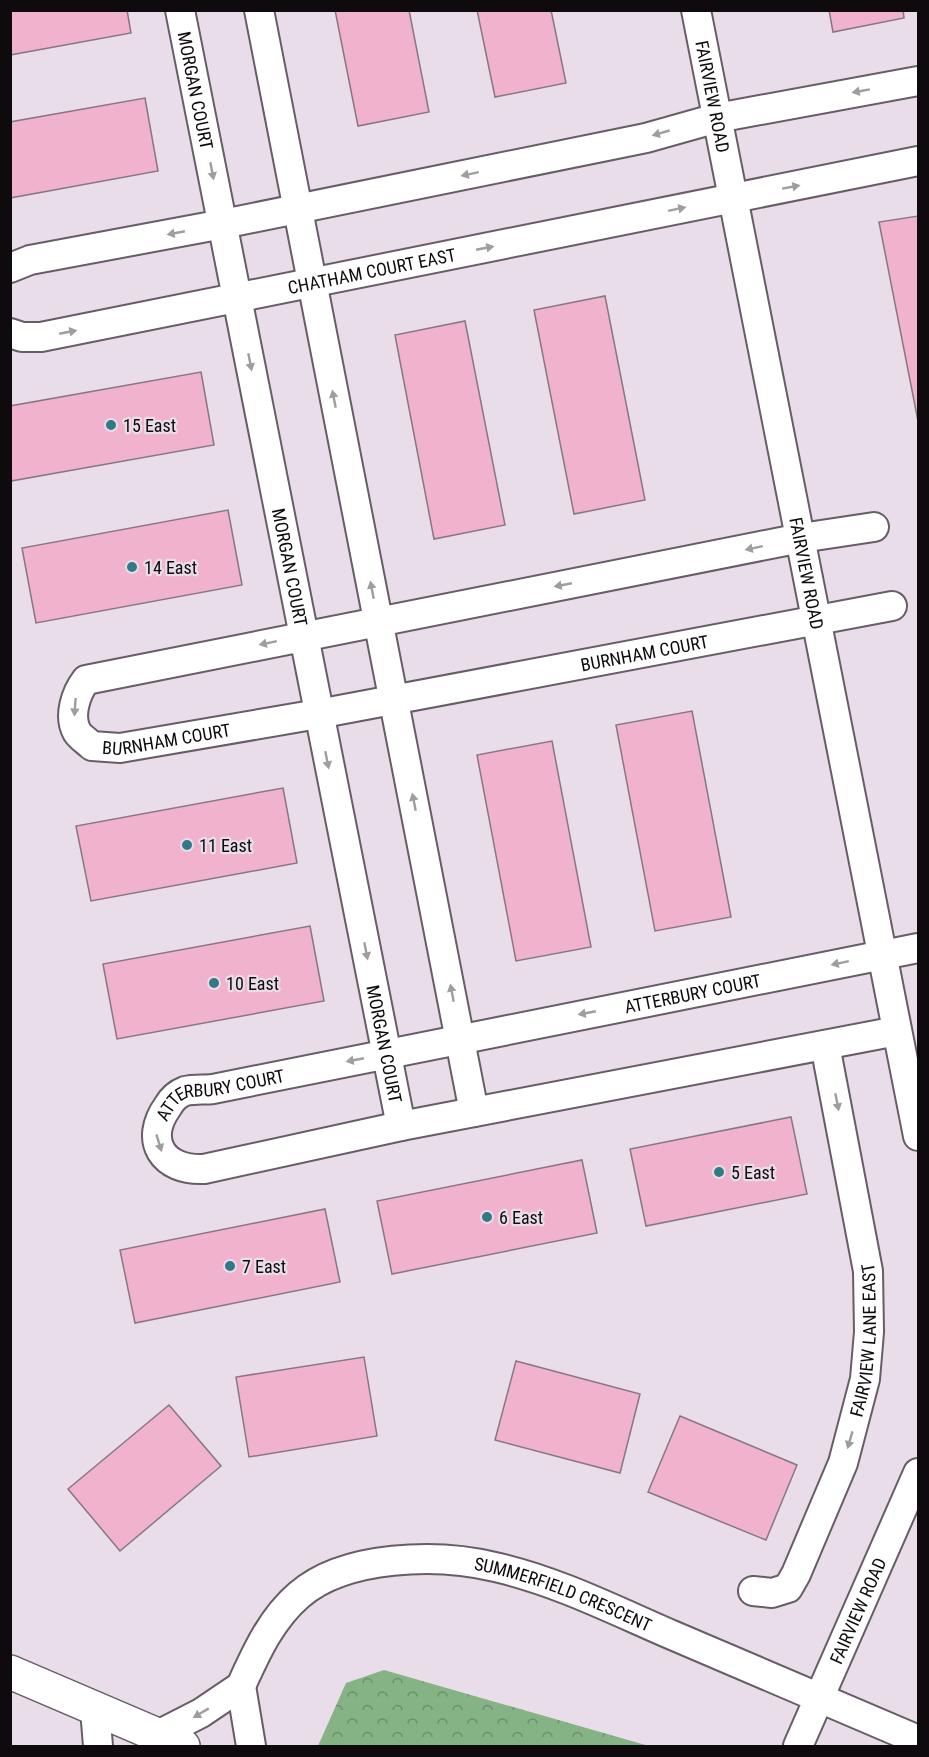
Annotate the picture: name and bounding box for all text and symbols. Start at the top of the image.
street label: MORGAN COURT [174,30,218,151]
street label: FAIRVIEW ROAD [692,39,734,154]
one-way arrow [851,87,870,96]
one-way arrow [652,129,670,139]
one-way arrow [208,161,217,180]
one-way arrow [461,169,479,179]
one-way arrow [782,182,801,191]
one-way arrow [667,204,686,213]
one-way arrow [166,229,185,238]
one-way arrow [476,243,495,252]
street label: CHATHAM COURT EAST [286,244,458,298]
one-way arrow [58,327,77,336]
one-way arrow [246,353,255,372]
one-way arrow [329,389,339,408]
place label: 15 East [123,415,176,436]
marker: 15 East [104,418,118,432]
street label: MORGAN COURT [268,506,312,628]
street label: FAIRVIEW ROAD [786,515,828,631]
one-way arrow [744,544,763,553]
place label: 14 East [144,557,197,578]
marker: 14 East [125,560,139,574]
one-way arrow [367,580,376,599]
one-way arrow [553,581,572,590]
street label: BURNHAM COURT [579,630,710,675]
one-way arrow [259,638,277,648]
one-way arrow [71,697,80,716]
street label: BURNHAM COURT [102,719,232,759]
one-way arrow [323,750,333,769]
one-way arrow [409,792,418,811]
place label: 11 East [199,835,252,856]
marker: 11 East [180,838,194,852]
one-way arrow [362,941,371,960]
one-way arrow [831,959,850,968]
street label: ATTERBURY COURT [623,969,763,1017]
place label: 10 East [226,973,279,994]
marker: 10 East [207,976,221,990]
street label: MORGAN COURT [363,983,407,1105]
one-way arrow [447,983,456,1002]
one-way arrow [578,1009,597,1018]
one-way arrow [345,1056,364,1065]
street label: ATTERBURY COURT [151,1064,286,1124]
one-way arrow [833,1093,842,1112]
one-way arrow [155,1134,164,1152]
place label: 5 East [731,1162,775,1183]
marker: 5 East [712,1165,726,1179]
place label: 6 East [499,1207,543,1228]
marker: 6 East [480,1210,494,1224]
place label: 7 East [242,1256,286,1277]
marker: 7 East [223,1259,237,1273]
street label: FAIRVIEW LANE EAST [845,1262,880,1419]
one-way arrow [845,1431,854,1449]
street label: SUMMERFIELD CRESCENT [473,1553,655,1635]
street label: FAIRVIEW ROAD [825,1554,890,1667]
one-way arrow [192,1707,209,1717]

